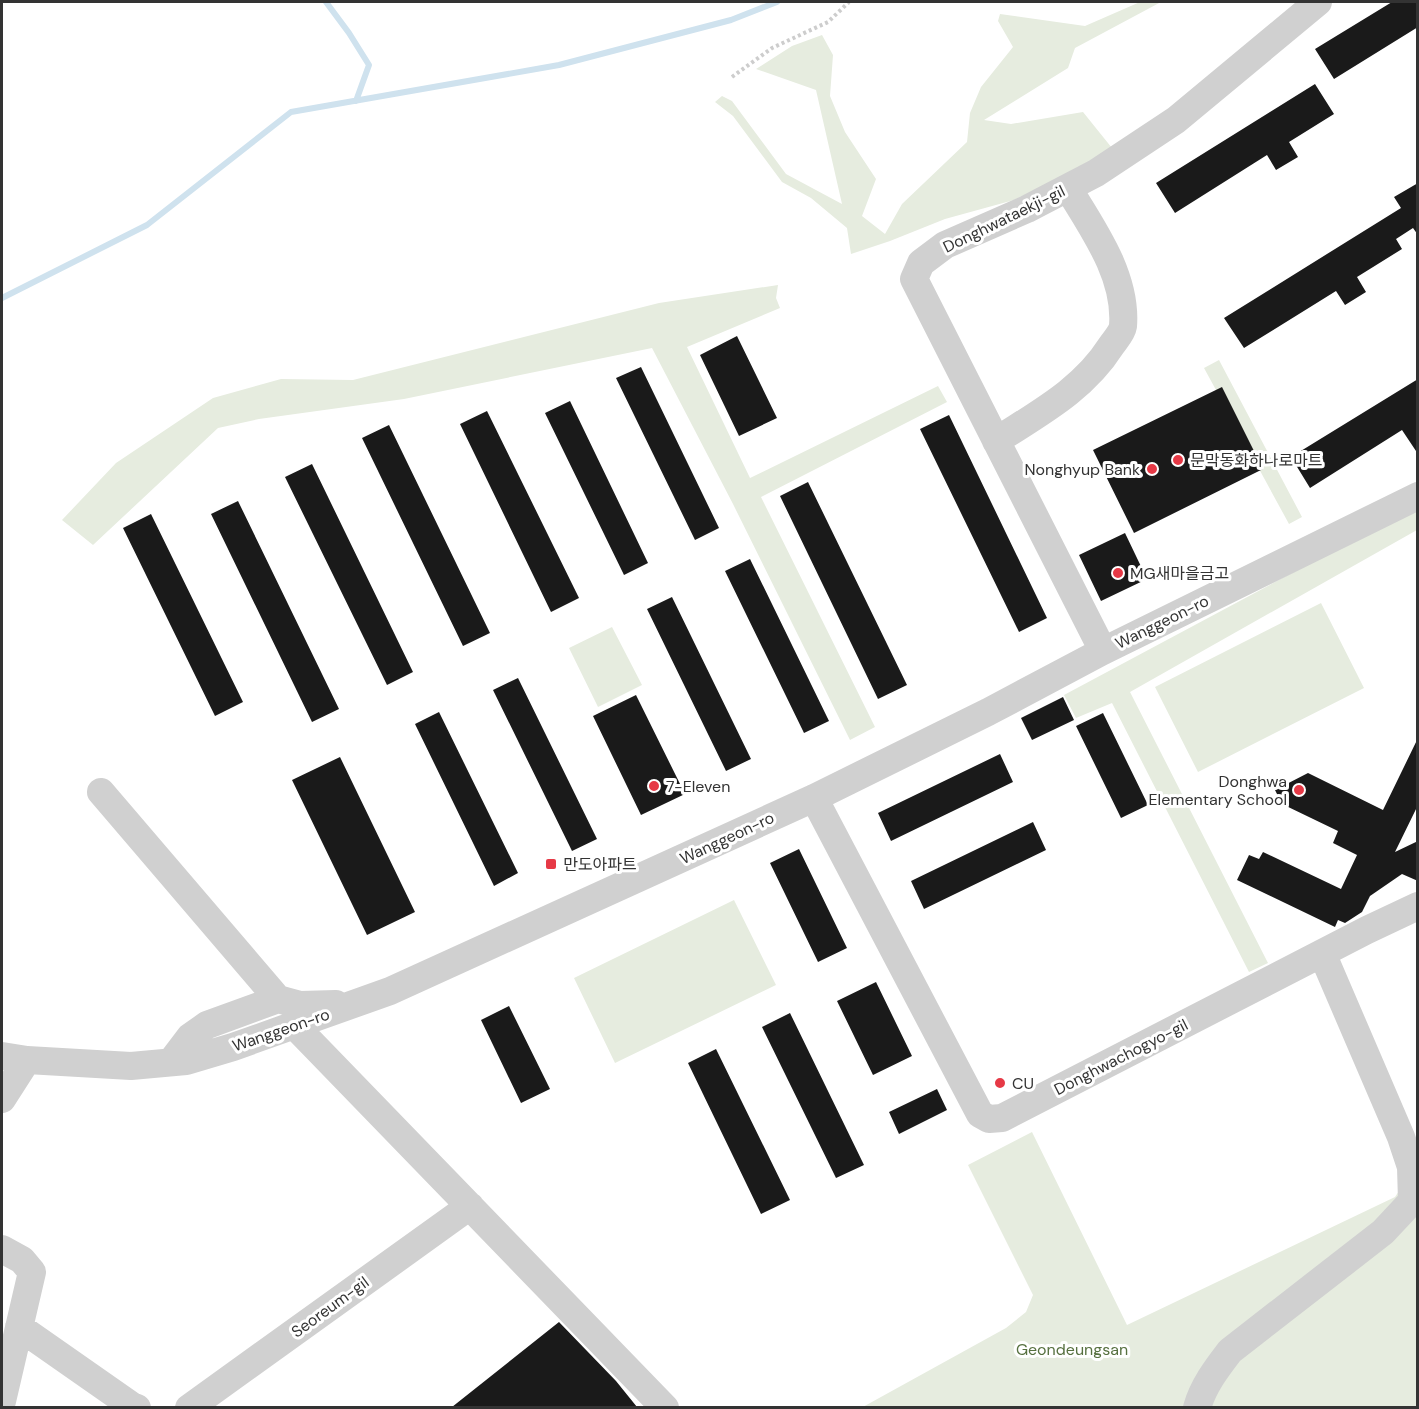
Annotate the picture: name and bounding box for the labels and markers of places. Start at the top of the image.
place label: 문막동화하나로마트 [1190,450,1322,471]
marker: 문막동화하나로마트 [1171,453,1185,467]
place label: Nonghyup Bank [1024,459,1140,480]
marker: Nonghyup Bank [1145,462,1159,476]
place label: MG새마을금고 [1130,563,1229,584]
marker: MG새마을금고 [1111,566,1125,580]
place label: Donghwa Elementary School [1149,771,1287,810]
place label: 7-Eleven [666,776,730,797]
marker: 7-Eleven [647,779,661,793]
marker: Donghwa Elementary School [1292,783,1306,797]
place label: 만도아파트 [563,854,637,875]
marker: 만도아파트 [544,857,558,871]
place label: CU [1012,1073,1034,1094]
marker: CU [993,1076,1007,1090]

